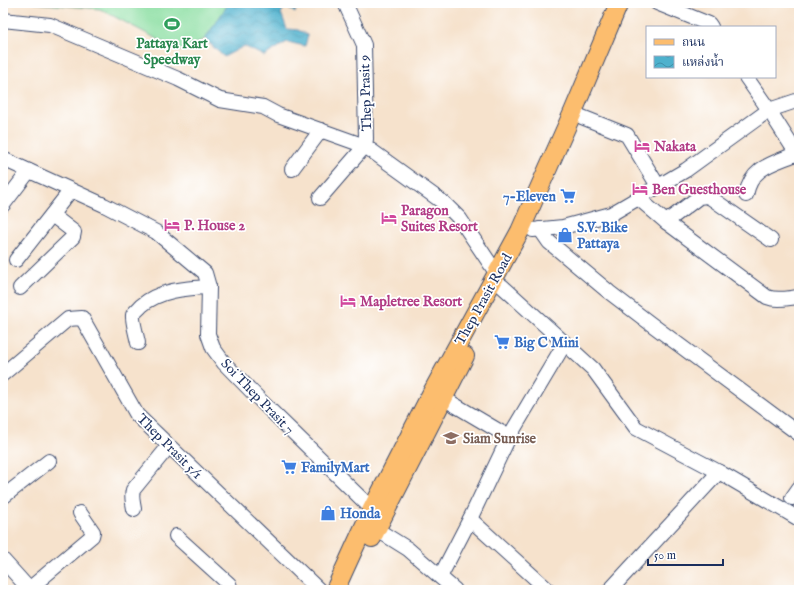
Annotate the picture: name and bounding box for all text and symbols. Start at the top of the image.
sports icon: Pattaya Kart Speedway [163,15,181,33]
legend [646,26,776,78]
place label: Pattaya Kart Speedway [136,35,208,69]
text: ถนน [682,35,705,50]
text: แหล่งน้ำ [682,53,724,70]
street label: Thep Prasit 9 [356,54,376,132]
hotel icon: Nakata [633,137,651,155]
place label: Nakata [653,138,697,156]
hotel icon: Ben Guesthouse [631,180,649,198]
place label: Ben Guesthouse [652,181,747,199]
supermarket icon: 7-Eleven [559,187,577,205]
place label: 7-Eleven [503,188,557,206]
place label: Paragon Suites Resort [401,202,478,236]
hotel icon: Paragon Suites Resort [380,209,398,227]
hotel icon: P. House 2 [163,216,181,234]
place label: P. House 2 [184,217,245,235]
place label: S.V. Bike Pattaya [577,219,628,253]
shop icon: S.V. Bike Pattaya [556,226,574,244]
street label: Thep Prasit Road [451,250,517,349]
hotel icon: Mapletree Resort [339,292,357,310]
place label: Mapletree Resort [360,293,462,311]
supermarket icon: Big C Mini [493,333,511,351]
place label: Big C Mini [514,334,579,352]
street label: Soi Thep Prasit 7 [217,355,298,438]
street label: Thep Prasit 5/1 [133,410,206,483]
school or university icon: Siam Sunrise [442,429,460,447]
place label: Siam Sunrise [463,430,537,448]
supermarket icon: FamilyMart [280,458,298,476]
place label: FamilyMart [301,459,370,477]
shop icon: Honda [319,504,337,522]
place label: Honda [340,505,381,523]
scale bar [648,541,723,567]
text: 50 m [654,548,676,563]

